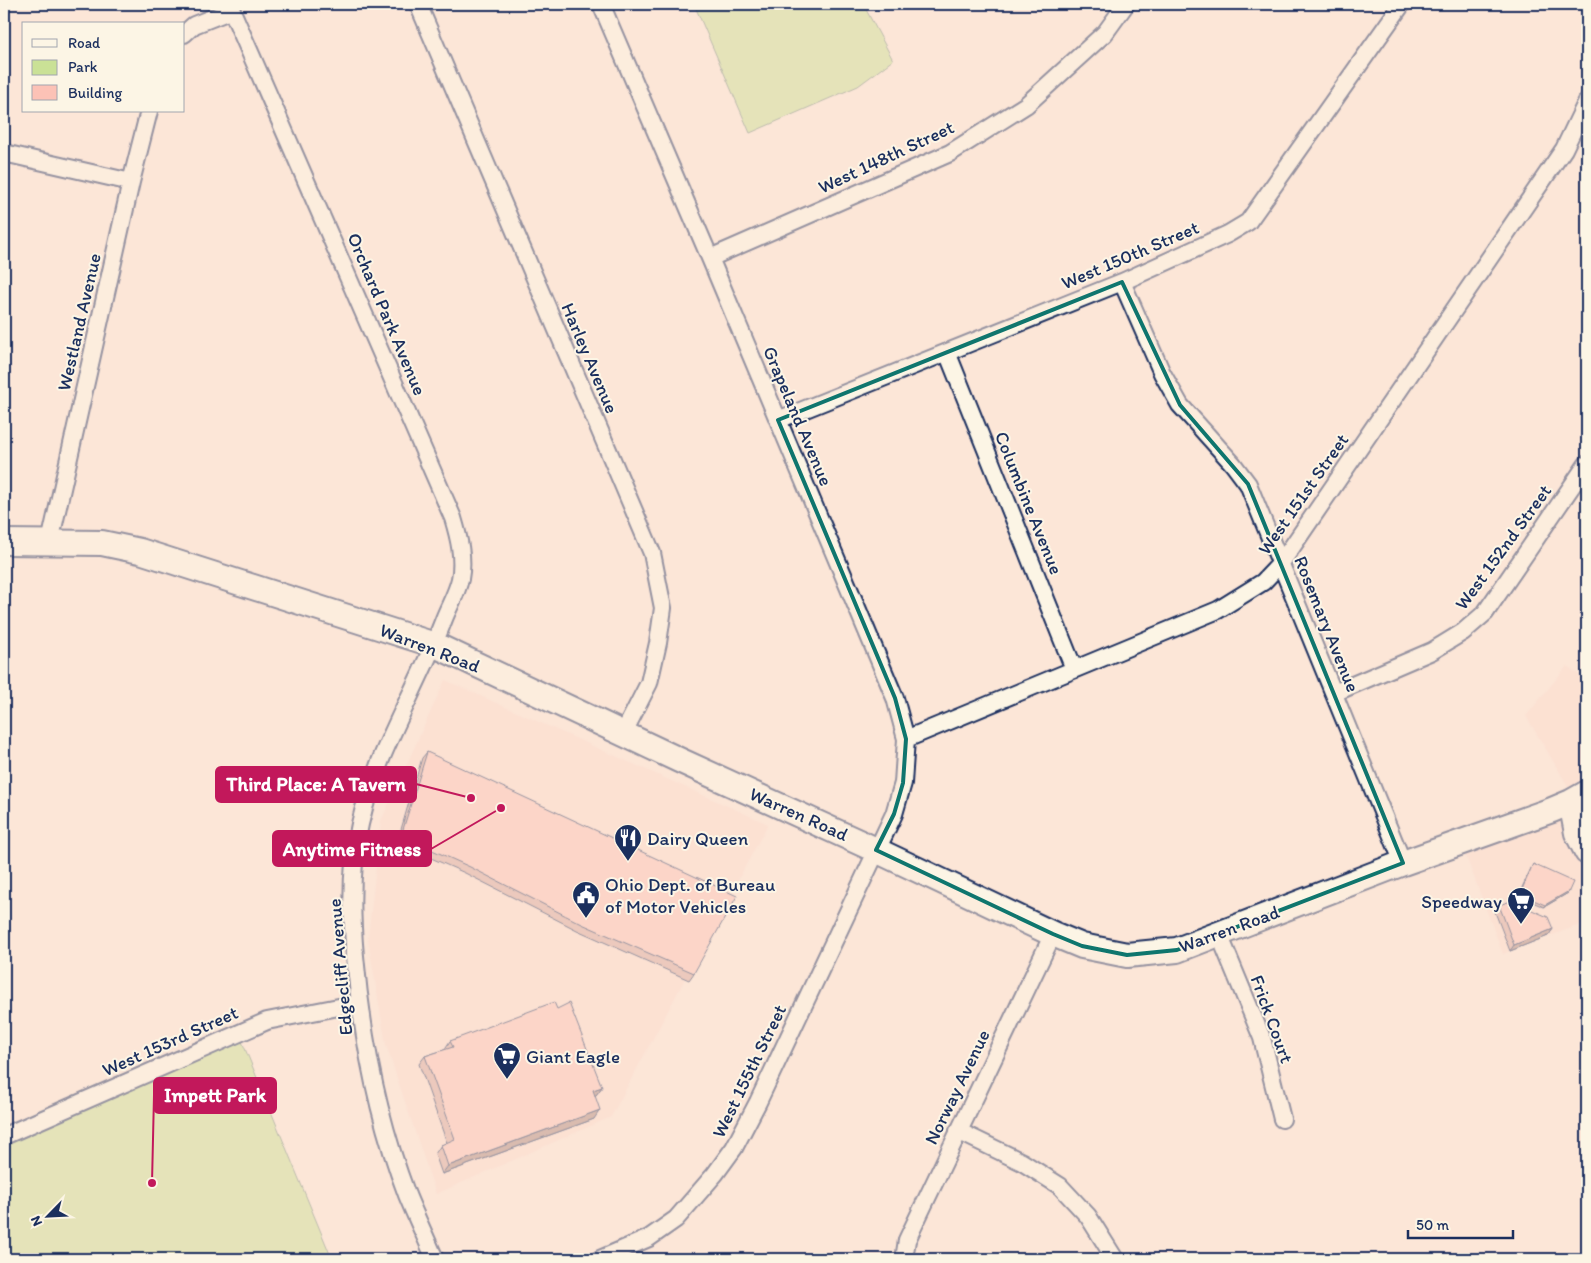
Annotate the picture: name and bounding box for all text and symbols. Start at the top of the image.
legend [22,22,185,112]
text: Road [68,34,101,52]
text: Park [68,58,98,76]
text: Building [68,84,122,102]
street label: West 148th Street [814,115,958,199]
street label: West 150th Street [1058,216,1202,294]
street label: Orchard Park Avenue [342,229,432,399]
street label: Westland Avenue [52,251,106,393]
street label: Harley Avenue [556,299,624,417]
street label: Grapeland Avenue [758,343,838,489]
street label: Columbine Avenue [990,428,1068,578]
street label: West 151st Street [1253,429,1353,559]
street label: West 152nd Street [1450,480,1556,614]
street label: Rosemary Avenue [1289,553,1365,695]
street label: Warren Road [377,618,484,678]
callout: Third Place: A Tavern [216,767,416,802]
text: Third Place: A Tavern [225,772,406,796]
street label: Warren Road [746,782,852,846]
restaurant icon: Dairy Queen [613,823,643,862]
place label: Dairy Queen [647,827,748,850]
callout: Anytime Fitness [273,831,431,866]
text: Anytime Fitness [282,837,421,862]
place label: Ohio Dept. of Bureau of Motor Vehicles [605,873,775,918]
public building icon: Ohio Dept. of Bureau of Motor Vehicles [571,880,601,919]
supermarket icon: Speedway [1506,886,1536,925]
place label: Speedway [1421,890,1502,913]
street label: Edgecliff Avenue [323,898,357,1036]
street label: Warren Road [1175,900,1283,958]
street label: Frick Court [1245,972,1299,1066]
street label: West 153rd Street [98,1001,242,1081]
street label: West 155th Street [707,1001,791,1141]
street label: Norway Avenue [919,1026,995,1148]
supermarket icon: Giant Eagle [492,1041,522,1080]
place label: Giant Eagle [526,1045,620,1068]
callout: Impett Park [154,1078,276,1113]
text: Impett Park [164,1083,267,1108]
north arrow [22,1190,72,1240]
scale bar [1408,1208,1514,1240]
text: N [27,1213,46,1229]
text: 50 m [1416,1216,1449,1234]

